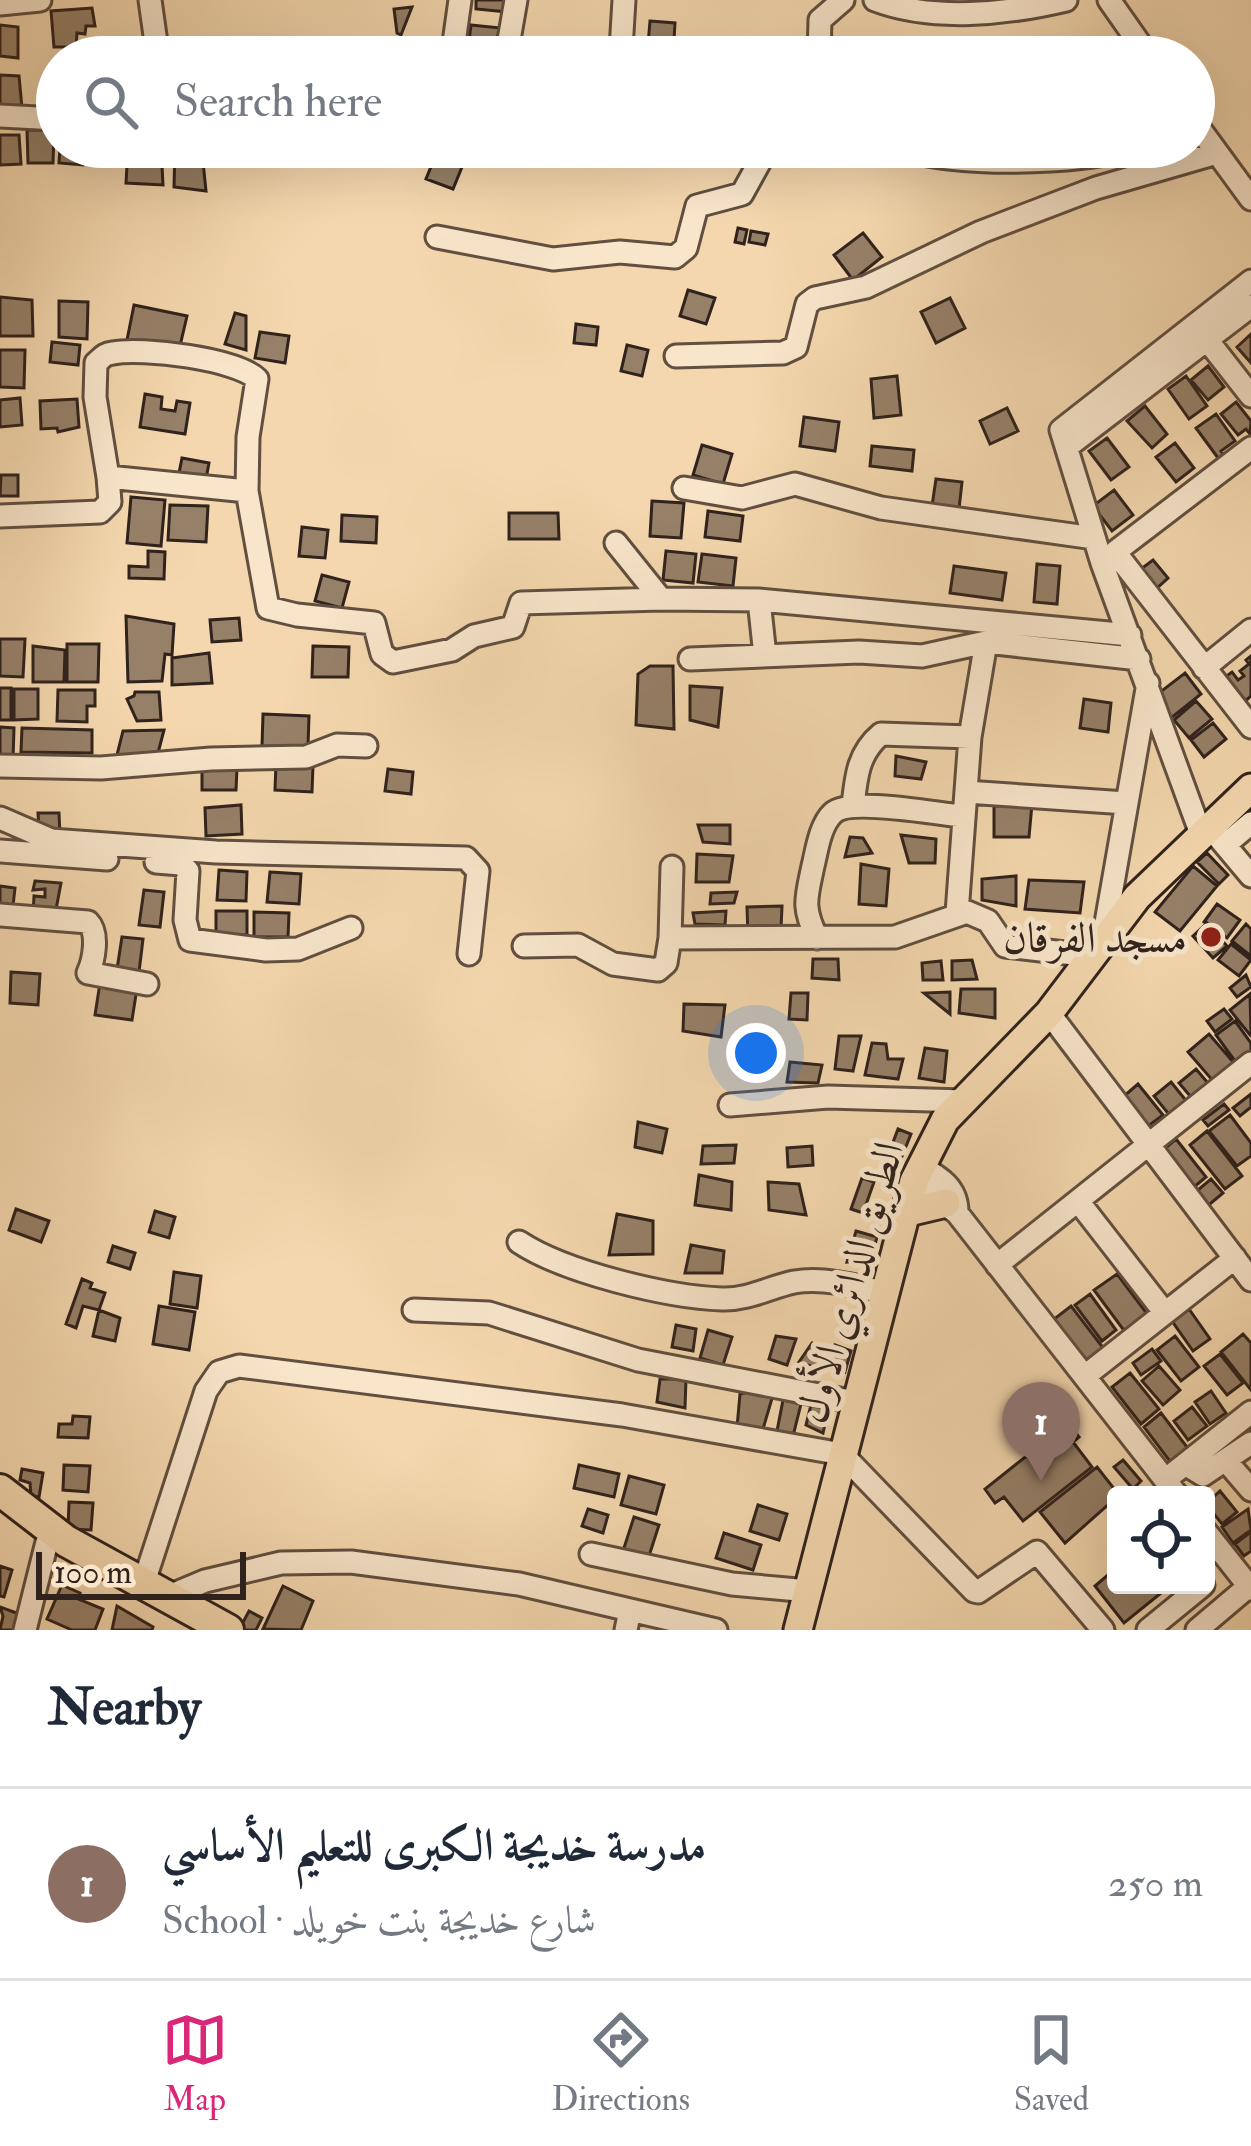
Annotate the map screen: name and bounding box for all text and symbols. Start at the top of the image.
search box [36,36,1215,168]
icon: search [78,69,144,135]
text: Search here [174,74,382,130]
place label: مسجد الفرقان [1003,913,1187,965]
marker: مسجد الفرقان [1198,924,1224,950]
your location [726,1023,786,1083]
street label: الطريق الدائري الأول [783,1135,921,1430]
pin: 1 [1002,1382,1080,1481]
map controls [1107,1486,1215,1594]
button: locate [1107,1486,1215,1594]
scale bar [36,1546,246,1599]
text: 100 m [54,1552,132,1593]
text: Nearby [48,1676,201,1740]
text: مدرسة خديجة الكبرى للتعليم الأساسي [162,1818,706,1874]
text: 1 [80,1859,94,1908]
text: 250 m [1108,1859,1203,1908]
text: School · شارع خديجة بنت خويلد [162,1896,596,1945]
tab: Map [162,2007,228,2120]
tab: Directions [552,2007,690,2120]
tab: Saved [1014,2007,1089,2120]

